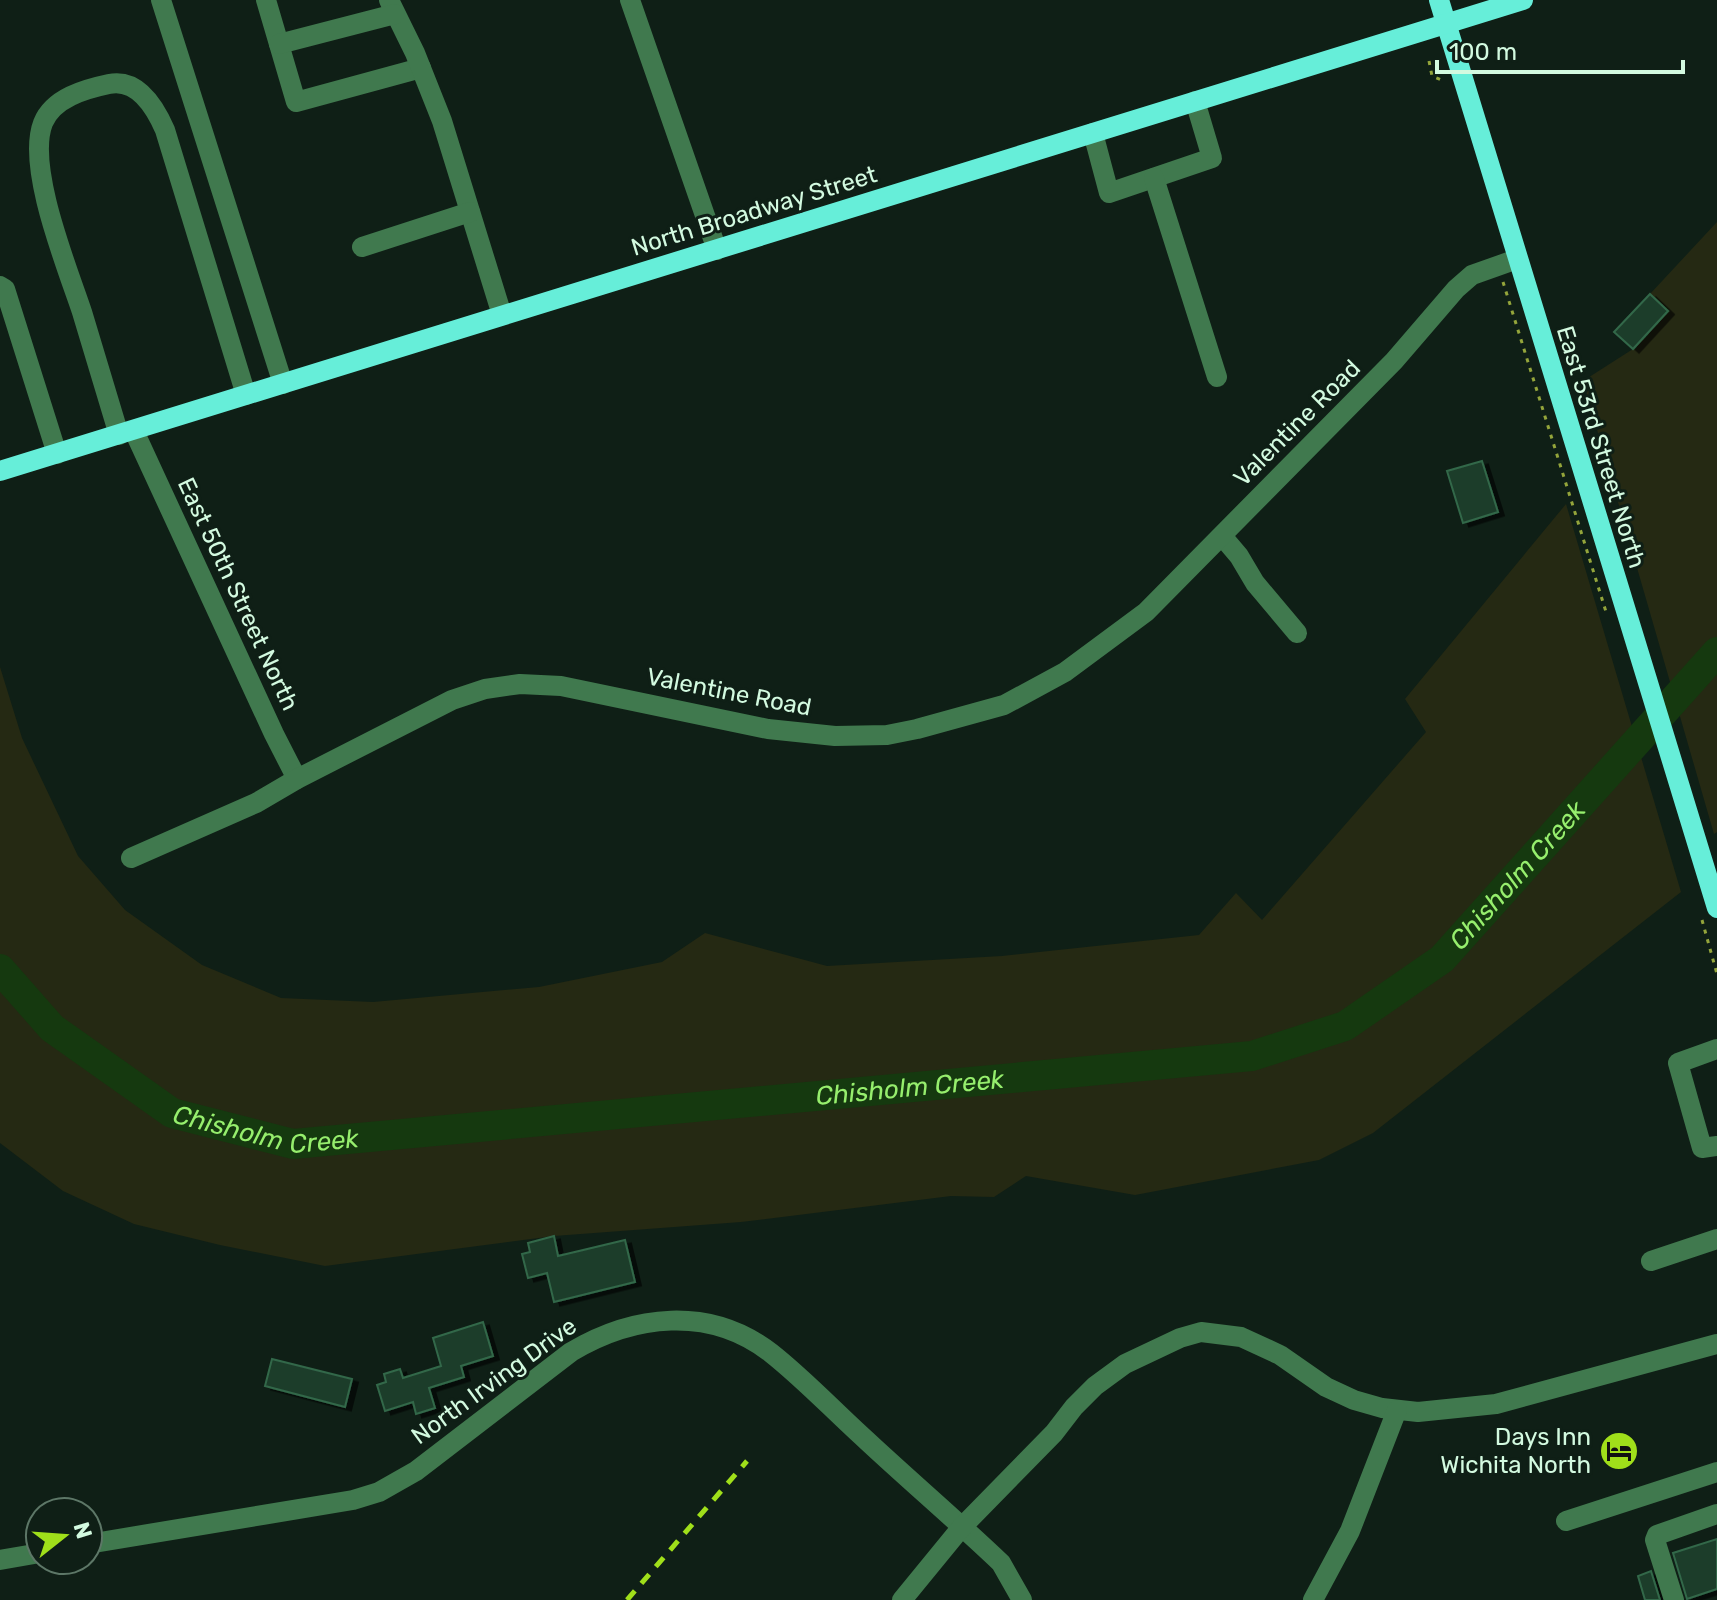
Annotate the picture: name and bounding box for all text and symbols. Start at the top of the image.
scale bar [1437,24,1683,74]
text: 100 m [1449,38,1517,66]
street label: North Broadway Street [628,160,880,262]
street label: East 53rd Street North [1551,322,1651,572]
street label: Valentine Road [1228,354,1366,492]
street label: East 50th Street North [172,473,304,715]
street label: Valentine Road [644,662,814,722]
water label: Chisholm Creek [1443,794,1592,956]
water label: Chisholm Creek [814,1063,1006,1111]
water label: Chisholm Creek [170,1098,361,1160]
street label: North Irving Drive [406,1312,582,1450]
place label: Days Inn Wichita North [1440,1423,1591,1479]
hotel icon: Days Inn Wichita North [1598,1430,1640,1472]
north arrow [24,1496,104,1576]
text: N [67,1519,98,1542]

